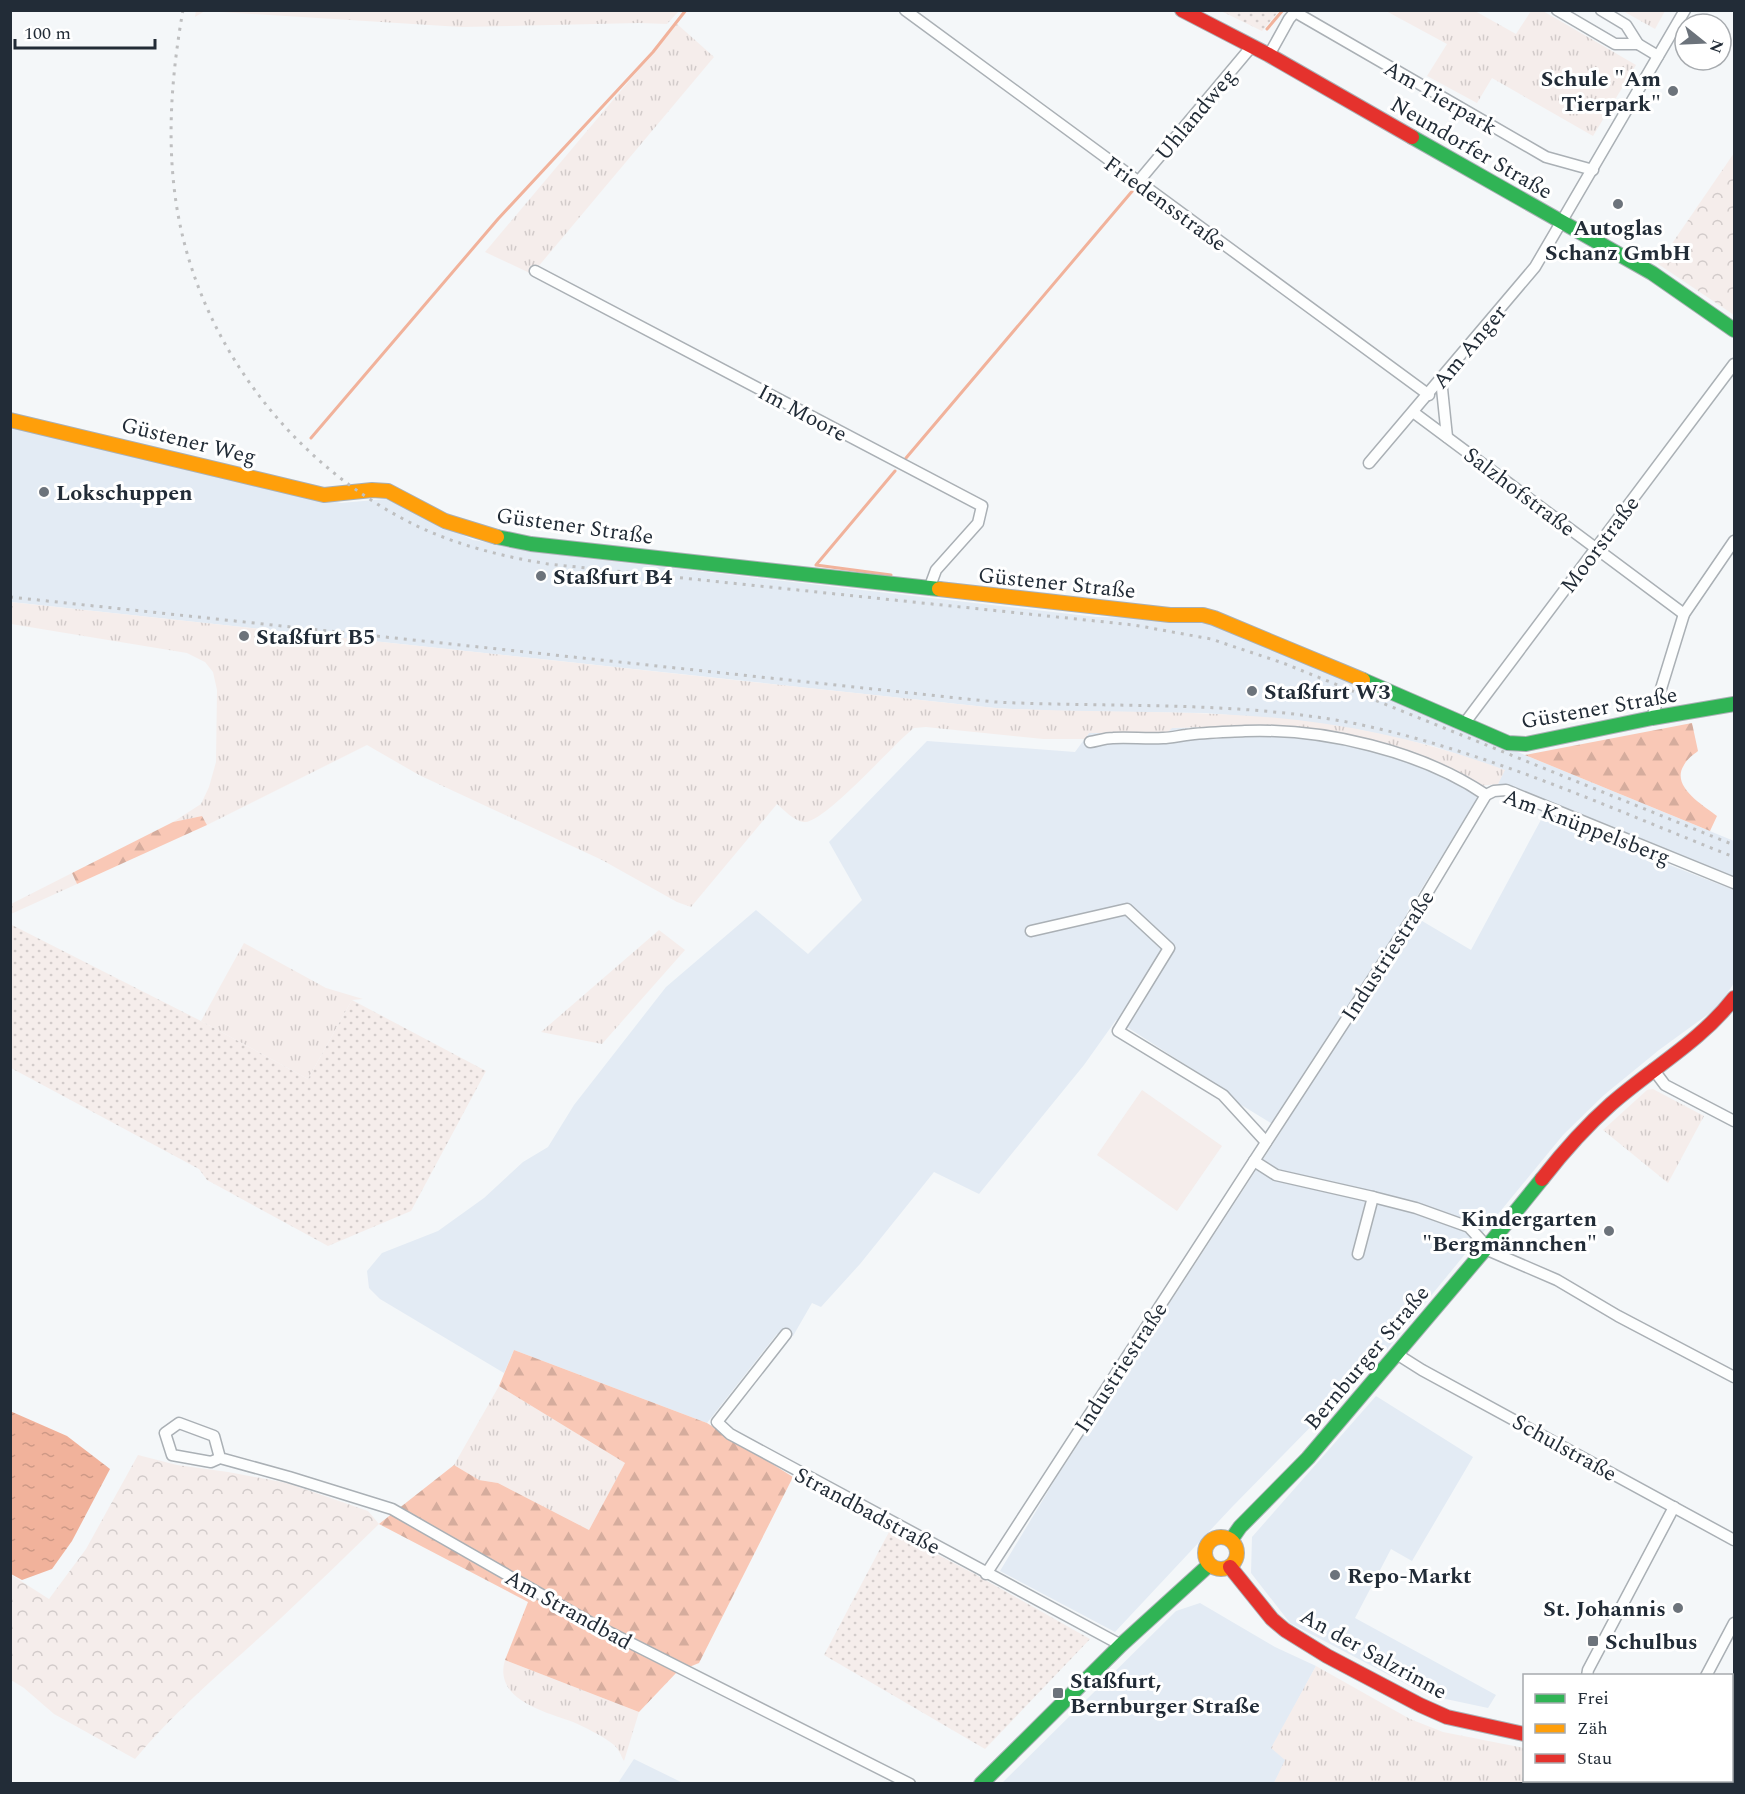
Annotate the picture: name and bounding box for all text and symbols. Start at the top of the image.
scale bar [15,12,154,50]
north arrow [1673,12,1733,72]
text: 100 m [24,20,71,47]
text: N [1703,36,1730,56]
street label: Am Tierpark [1377,52,1503,144]
street label: Uhlandweg [1148,61,1245,168]
place label: Schule "Am Tierpark" [1541,63,1661,121]
marker: Schule "Am Tierpark" [1666,84,1680,98]
street label: Neundorfer Straße [1384,88,1559,208]
street label: Friedensstraße [1097,148,1234,260]
marker: Autoglas Schanz GmbH [1611,197,1625,211]
place label: Autoglas Schanz GmbH [1545,212,1691,270]
street label: Am Anger [1425,297,1516,396]
street label: Im Moore [752,376,853,451]
street label: Güstener Weg [117,409,260,474]
street label: Salzhofstraße [1456,439,1582,545]
place label: Lokschuppen [56,477,193,510]
marker: Lokschuppen [37,485,51,499]
street label: Moorstraße [1553,489,1648,601]
street label: Güstener Straße [494,499,655,554]
street label: Güstener Straße [976,559,1137,608]
place label: Staßfurt B4 [553,561,673,594]
marker: Staßfurt B4 [534,569,548,583]
place label: Staßfurt B5 [256,621,375,654]
marker: Staßfurt B5 [237,629,251,643]
place label: Staßfurt W3 [1264,676,1391,709]
street label: Güstener Straße [1519,678,1680,738]
marker: Staßfurt W3 [1245,684,1259,698]
street label: Am Knüppelsberg [1498,780,1675,875]
street label: Industriestraße [1333,884,1443,1028]
place label: Kindergarten "Bergmännchen" [1422,1203,1597,1261]
marker: Kindergarten "Bergmännchen" [1602,1224,1616,1238]
street label: Bernburger Straße [1297,1278,1438,1438]
street label: Industriestraße [1066,1296,1176,1440]
street label: Schulstraße [1506,1406,1623,1491]
street label: Strandbadstraße [788,1459,946,1564]
place label: Repo-Markt [1347,1560,1472,1593]
street label: Am Strandbad [499,1562,638,1659]
marker: Repo-Markt [1328,1568,1342,1582]
place label: St. Johannis [1543,1593,1666,1626]
street label: An der Salzrinne [1294,1600,1453,1708]
marker: St. Johannis [1671,1601,1685,1615]
place label: Schulbus [1605,1626,1698,1659]
marker: Schulbus [1586,1634,1600,1648]
place label: Staßfurt, Bernburger Straße [1070,1665,1260,1723]
legend [1523,1674,1733,1782]
text: Frei [1577,1685,1609,1712]
marker: Staßfurt, Bernburger Straße [1051,1686,1065,1700]
text: Zäh [1577,1715,1608,1742]
text: Stau [1577,1745,1612,1772]

